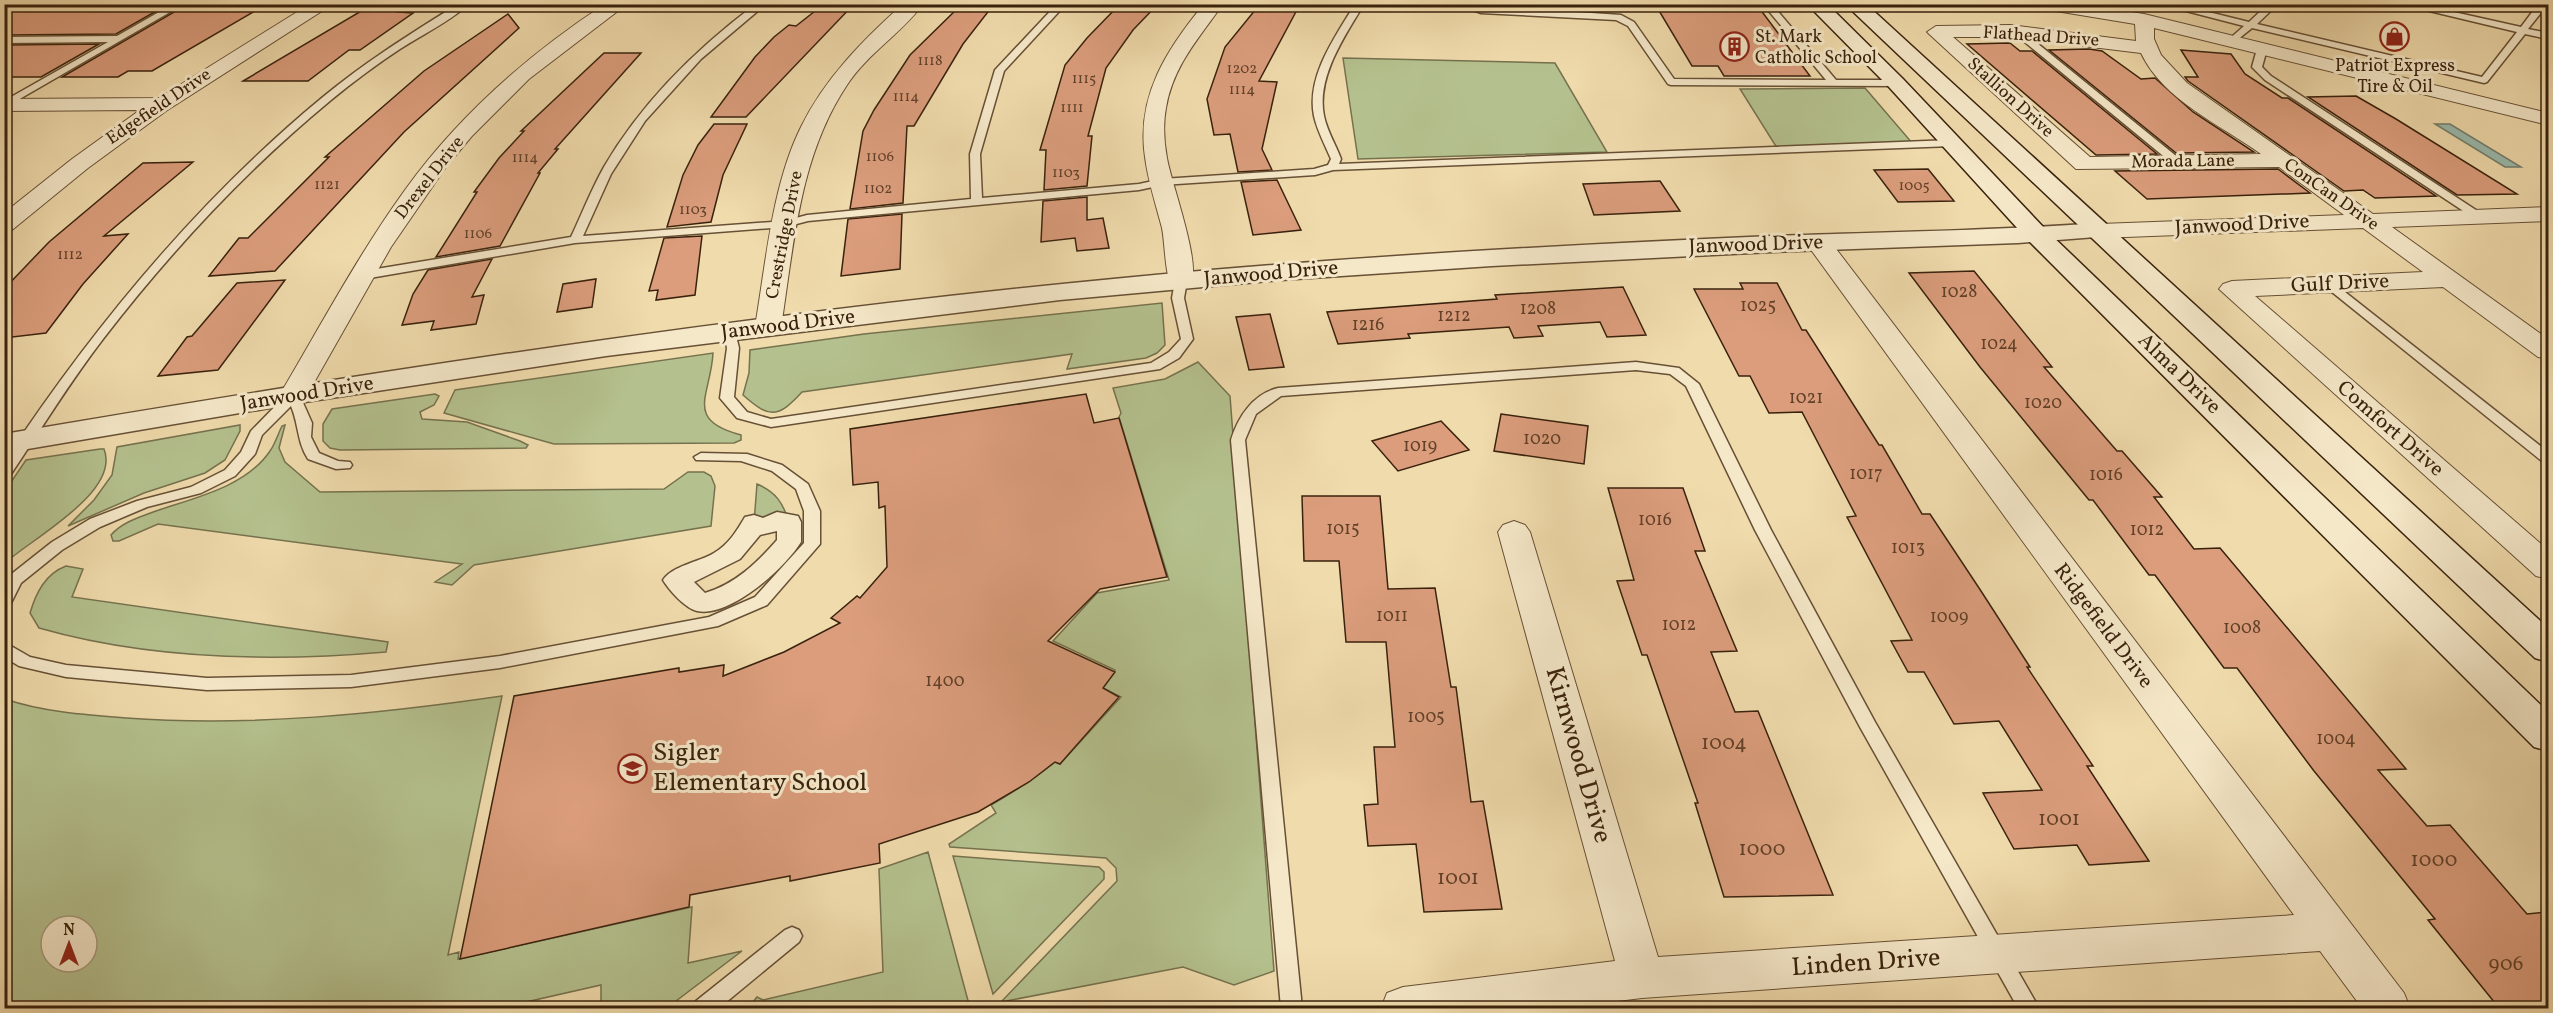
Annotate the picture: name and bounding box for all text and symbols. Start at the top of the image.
street label: Flathead Drive [1982,20,2100,54]
shop icon: Patriot Express Tire & Oil [2379,21,2411,53]
place label: St. Mark Catholic School [1755,25,1877,71]
building icon: St. Mark Catholic School [1718,31,1750,63]
house number: 1118 [917,51,943,72]
street label: Stallion Drive [1961,52,2059,144]
place label: Patriot Express Tire & Oil [2335,54,2455,100]
house number: 1202 [1227,59,1257,80]
street label: Edgefield Drive [102,63,216,151]
house number: 1115 [1072,69,1096,90]
house number: 1114 [1229,80,1255,101]
house number: 1114 [893,87,919,108]
house number: 1111 [1060,98,1084,119]
street label: Drexel Drive [389,131,471,225]
house number: 1106 [866,147,894,168]
house number: 1114 [512,148,538,169]
street label: Morada Lane [2131,149,2235,175]
street label: ConCan Drive [2278,153,2384,237]
house number: 1103 [1052,163,1080,184]
street label: Crestridge Drive [760,169,810,301]
house number: 1121 [314,175,340,196]
house number: 1005 [1898,176,1930,197]
house number: 1102 [864,179,892,200]
house number: 1103 [679,200,707,221]
street label: Janwood Drive [2174,207,2310,243]
house number: 1106 [464,224,492,245]
street label: Janwood Drive [1688,228,1824,262]
house number: 1112 [57,245,83,266]
street label: Janwood Drive [1203,254,1339,294]
street label: Gulf Drive [2290,267,2390,301]
house number: 1028 [1941,280,1977,305]
house number: 1025 [1740,294,1776,319]
house number: 1208 [1520,297,1556,322]
street label: Janwood Drive [719,302,857,348]
house number: 1212 [1437,304,1471,329]
house number: 1216 [1352,313,1384,338]
street label: Alma Drive [2131,327,2227,421]
house number: 1024 [1980,332,2018,357]
street label: Janwood Drive [238,369,376,419]
street label: Comfort Drive [2330,374,2450,484]
house number: 1021 [1789,386,1823,411]
house number: 1020 [2024,391,2062,416]
house number: 1020 [1523,427,1561,452]
house number: 1019 [1403,434,1437,459]
house number: 1017 [1849,462,1883,487]
house number: 1016 [2089,463,2123,488]
house number: 1016 [1638,508,1672,533]
house number: 1015 [1326,517,1360,542]
house number: 1012 [2130,518,2164,543]
house number: 1013 [1891,536,1925,561]
street label: Ridgefield Drive [2046,557,2160,695]
house number: 1011 [1376,604,1408,629]
house number: 1009 [1930,605,1968,630]
house number: 1012 [1662,613,1696,638]
house number: 1008 [2223,616,2261,641]
street label: Kirnwood Drive [1536,663,1620,847]
house number: 1400 [925,669,965,694]
house number: 1005 [1407,705,1445,730]
house number: 1004 [2316,727,2356,752]
house number: 1004 [1701,729,1747,758]
place label: Sigler Elementary School [653,735,867,801]
school or university icon: Sigler Elementary School [616,752,648,784]
house number: 1001 [2038,805,2080,834]
house number: 1000 [1739,835,1785,864]
house number: 1000 [2411,846,2457,875]
house number: 1001 [1437,864,1479,893]
north arrow [39,914,99,974]
text: N [63,920,75,942]
street label: Linden Drive [1790,940,1942,986]
house number: 906 [2489,950,2523,979]

